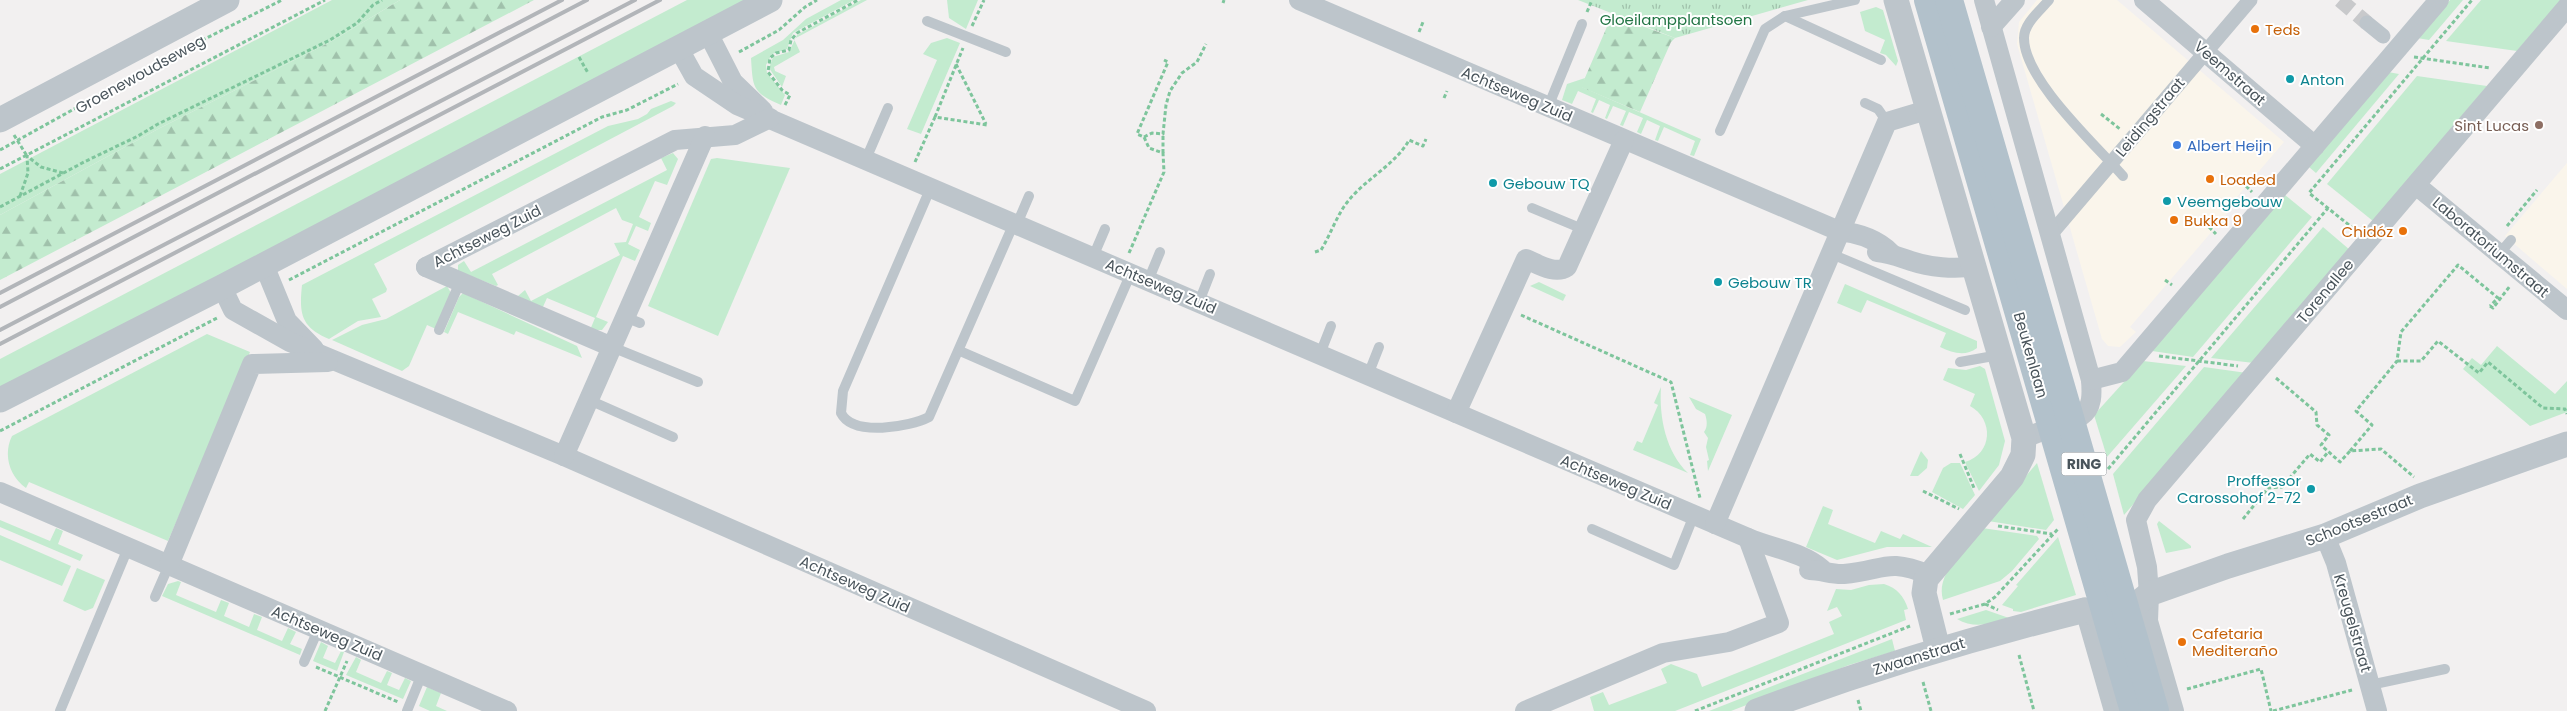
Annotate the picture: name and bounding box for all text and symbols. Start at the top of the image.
park label: Gloeilampplantsoen [1600,9,1752,30]
place label: Teds [2265,19,2301,40]
marker: Teds [2249,23,2261,35]
street label: Groenewoudseweg [71,30,209,118]
street label: Veemstraat [2190,36,2270,110]
street label: Achtseweg Zuid [1458,61,1576,127]
place label: Anton [2300,69,2344,90]
street label: Leidingstraat [2111,73,2189,161]
marker: Anton [2284,73,2296,85]
place label: Sint Lucas [2454,115,2529,136]
marker: Sint Lucas [2533,119,2545,131]
place label: Albert Heijn [2187,135,2272,156]
marker: Albert Heijn [2171,139,2183,151]
place label: Loaded [2220,169,2276,190]
place label: Gebouw TQ [1503,173,1590,194]
marker: Loaded [2204,173,2216,185]
marker: Gebouw TQ [1487,177,1499,189]
place label: Veemgebouw [2177,191,2283,212]
street label: Laboratoriumstraat [2428,192,2554,302]
marker: Veemgebouw [2161,195,2173,207]
street label: Achtseweg Zuid [429,200,545,272]
place label: Bukka 9 [2184,210,2242,231]
marker: Bukka 9 [2168,214,2180,226]
place label: Chidóz [2342,221,2393,242]
marker: Chidóz [2397,225,2409,237]
street label: Achtseweg Zuid [1102,253,1220,319]
street label: Torenallee [2292,254,2358,328]
place label: Gebouw TR [1728,272,1812,293]
marker: Gebouw TR [1712,276,1724,288]
street label: Beukenlaan [2009,310,2053,400]
street label: Achtseweg Zuid [1557,449,1675,515]
road number: RING [2062,452,2106,476]
place label: Proffessor Carossohof 2-72 [2177,470,2301,508]
marker: Proffessor Carossohof 2-72 [2305,483,2317,495]
street label: Schootsestraat [2302,489,2416,551]
street label: Achtseweg Zuid [797,550,913,618]
street label: Kreugelstraat [2329,571,2377,675]
street label: Achtseweg Zuid [268,600,386,666]
place label: Cafetaria Mediteraño [2192,623,2278,661]
street label: Zwaanstraat [1871,632,1967,680]
marker: Cafetaria Mediteraño [2176,636,2188,648]

